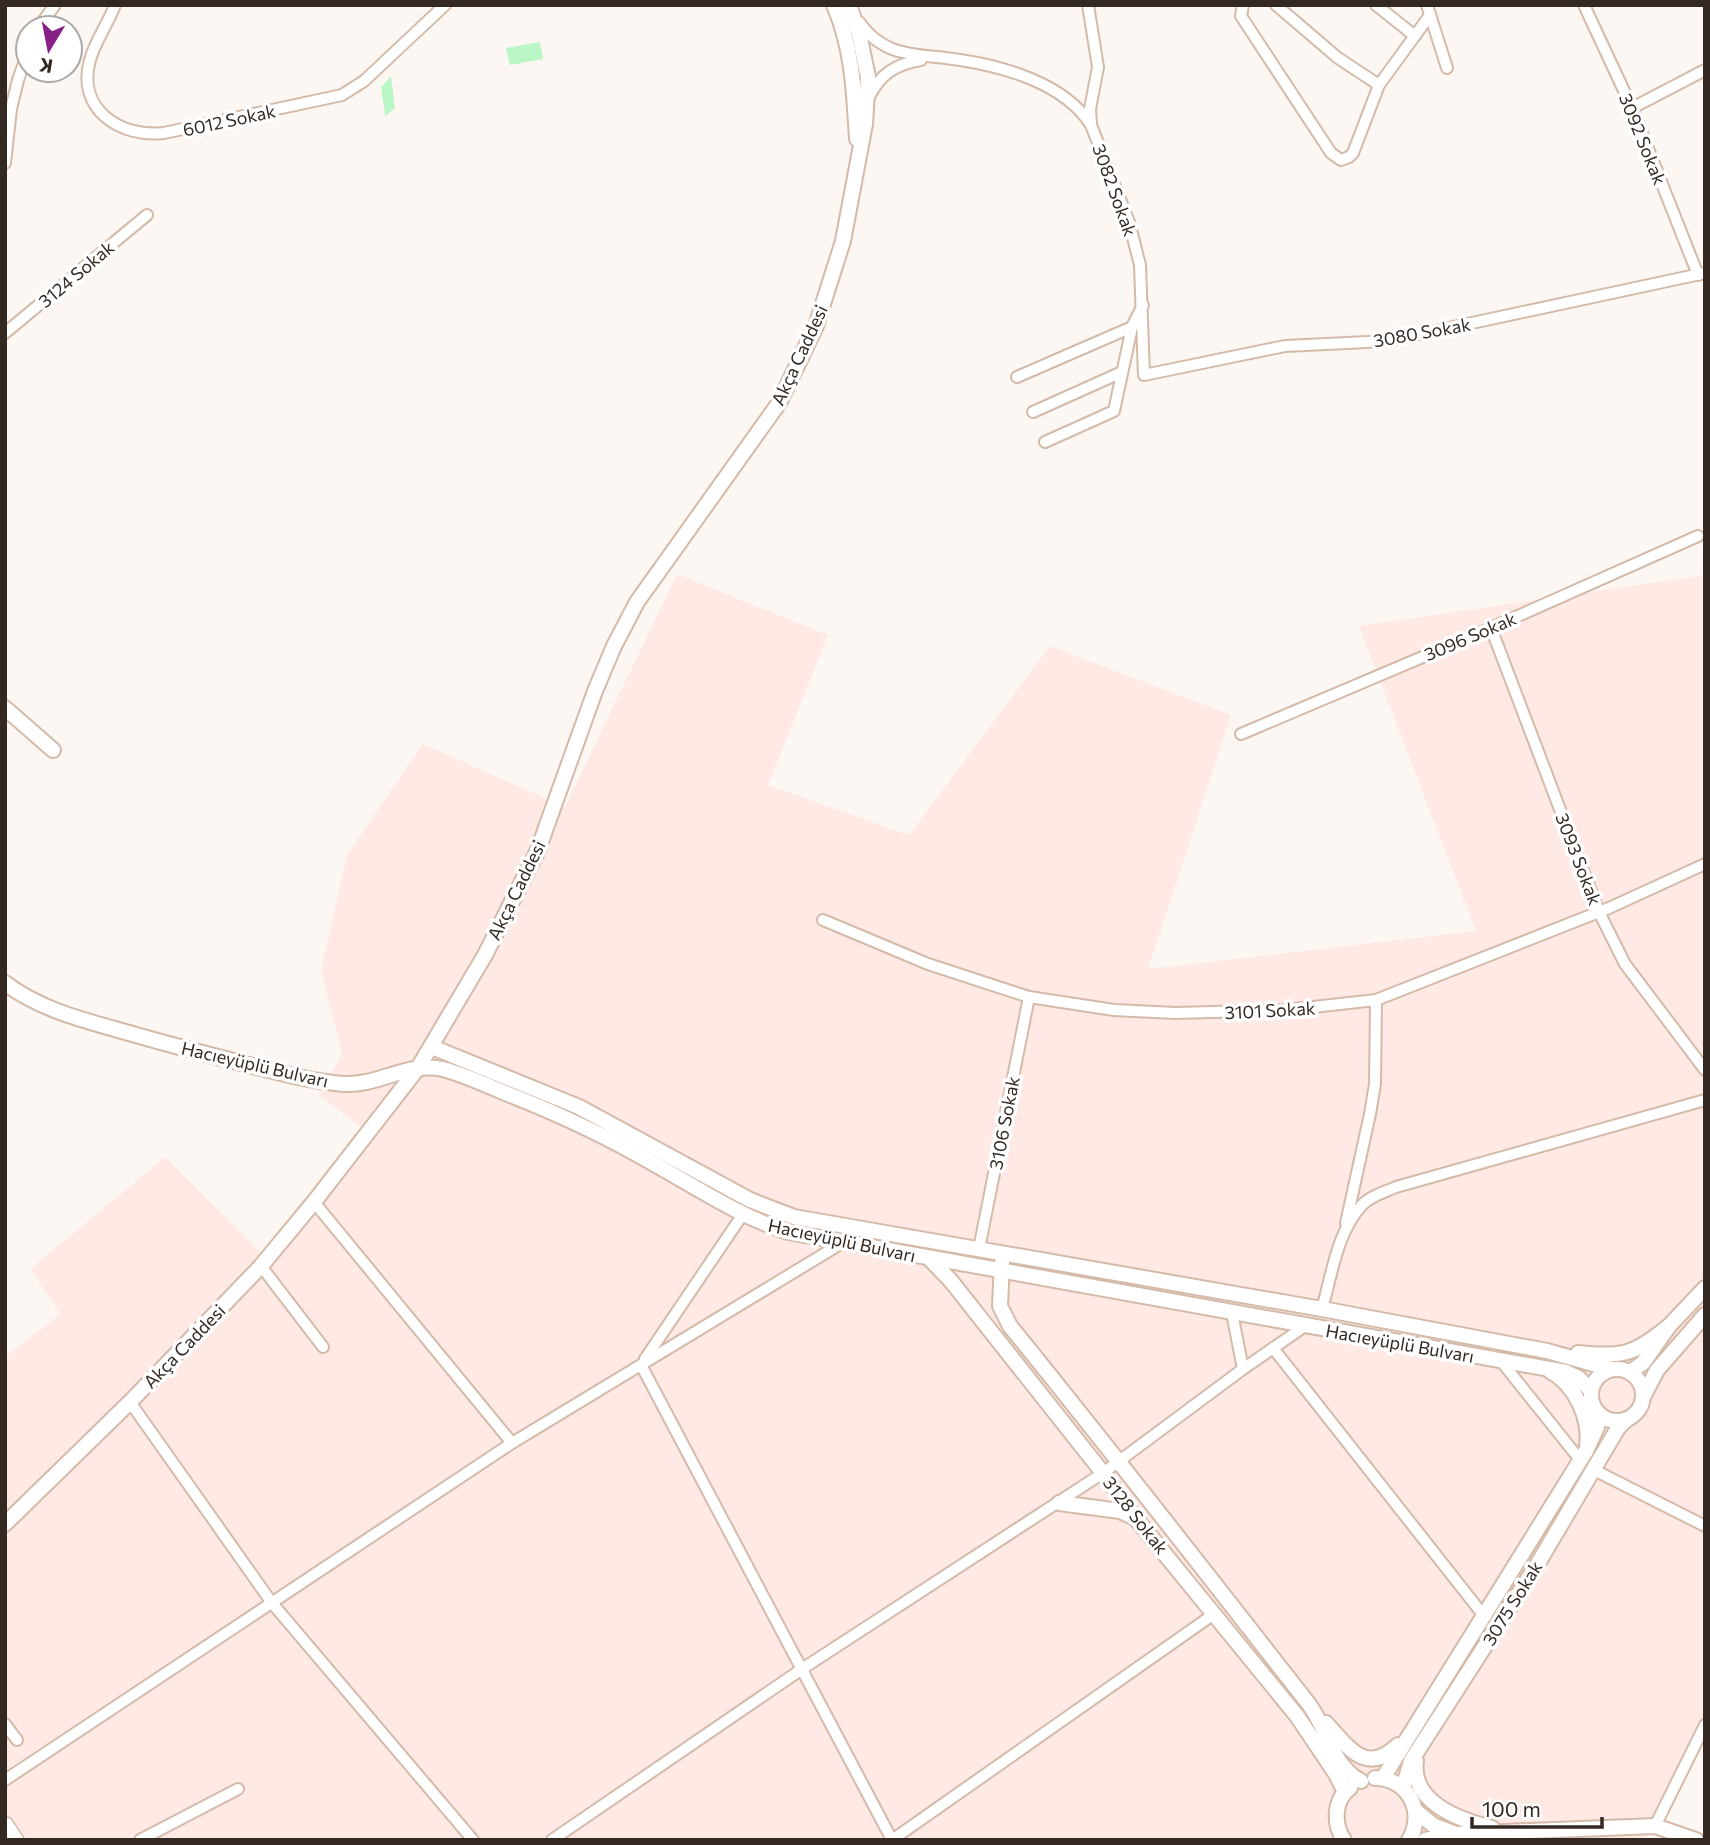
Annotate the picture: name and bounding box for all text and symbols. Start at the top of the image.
north arrow [14,14,84,84]
text: K [37,54,54,79]
street label: 3092 Sokak [1615,90,1671,188]
street label: 6012 Sokak [181,99,278,141]
street label: 3082 Sokak [1088,141,1142,239]
street label: 3124 Sokak [34,236,119,312]
street label: Akça Caddesi [766,301,832,409]
street label: 3080 Sokak [1372,313,1473,351]
street label: 3096 Sokak [1421,607,1519,665]
street label: 3093 Sokak [1551,810,1607,908]
street label: Akça Caddesi [482,836,550,944]
street label: 3101 Sokak [1224,997,1316,1023]
street label: Hacıeyüplü Bulvarı [179,1036,331,1092]
street label: 3106 Sokak [984,1074,1024,1171]
street label: Hacıeyüplü Bulvarı [766,1214,918,1266]
street label: Akça Caddesi [138,1299,230,1393]
street label: Hacıeyüplü Bulvarı [1324,1319,1476,1367]
street label: 3128 Sokak [1099,1472,1173,1558]
street label: 3075 Sokak [1477,1557,1547,1649]
scale bar [1472,1786,1602,1830]
text: 100 m [1482,1796,1541,1821]

